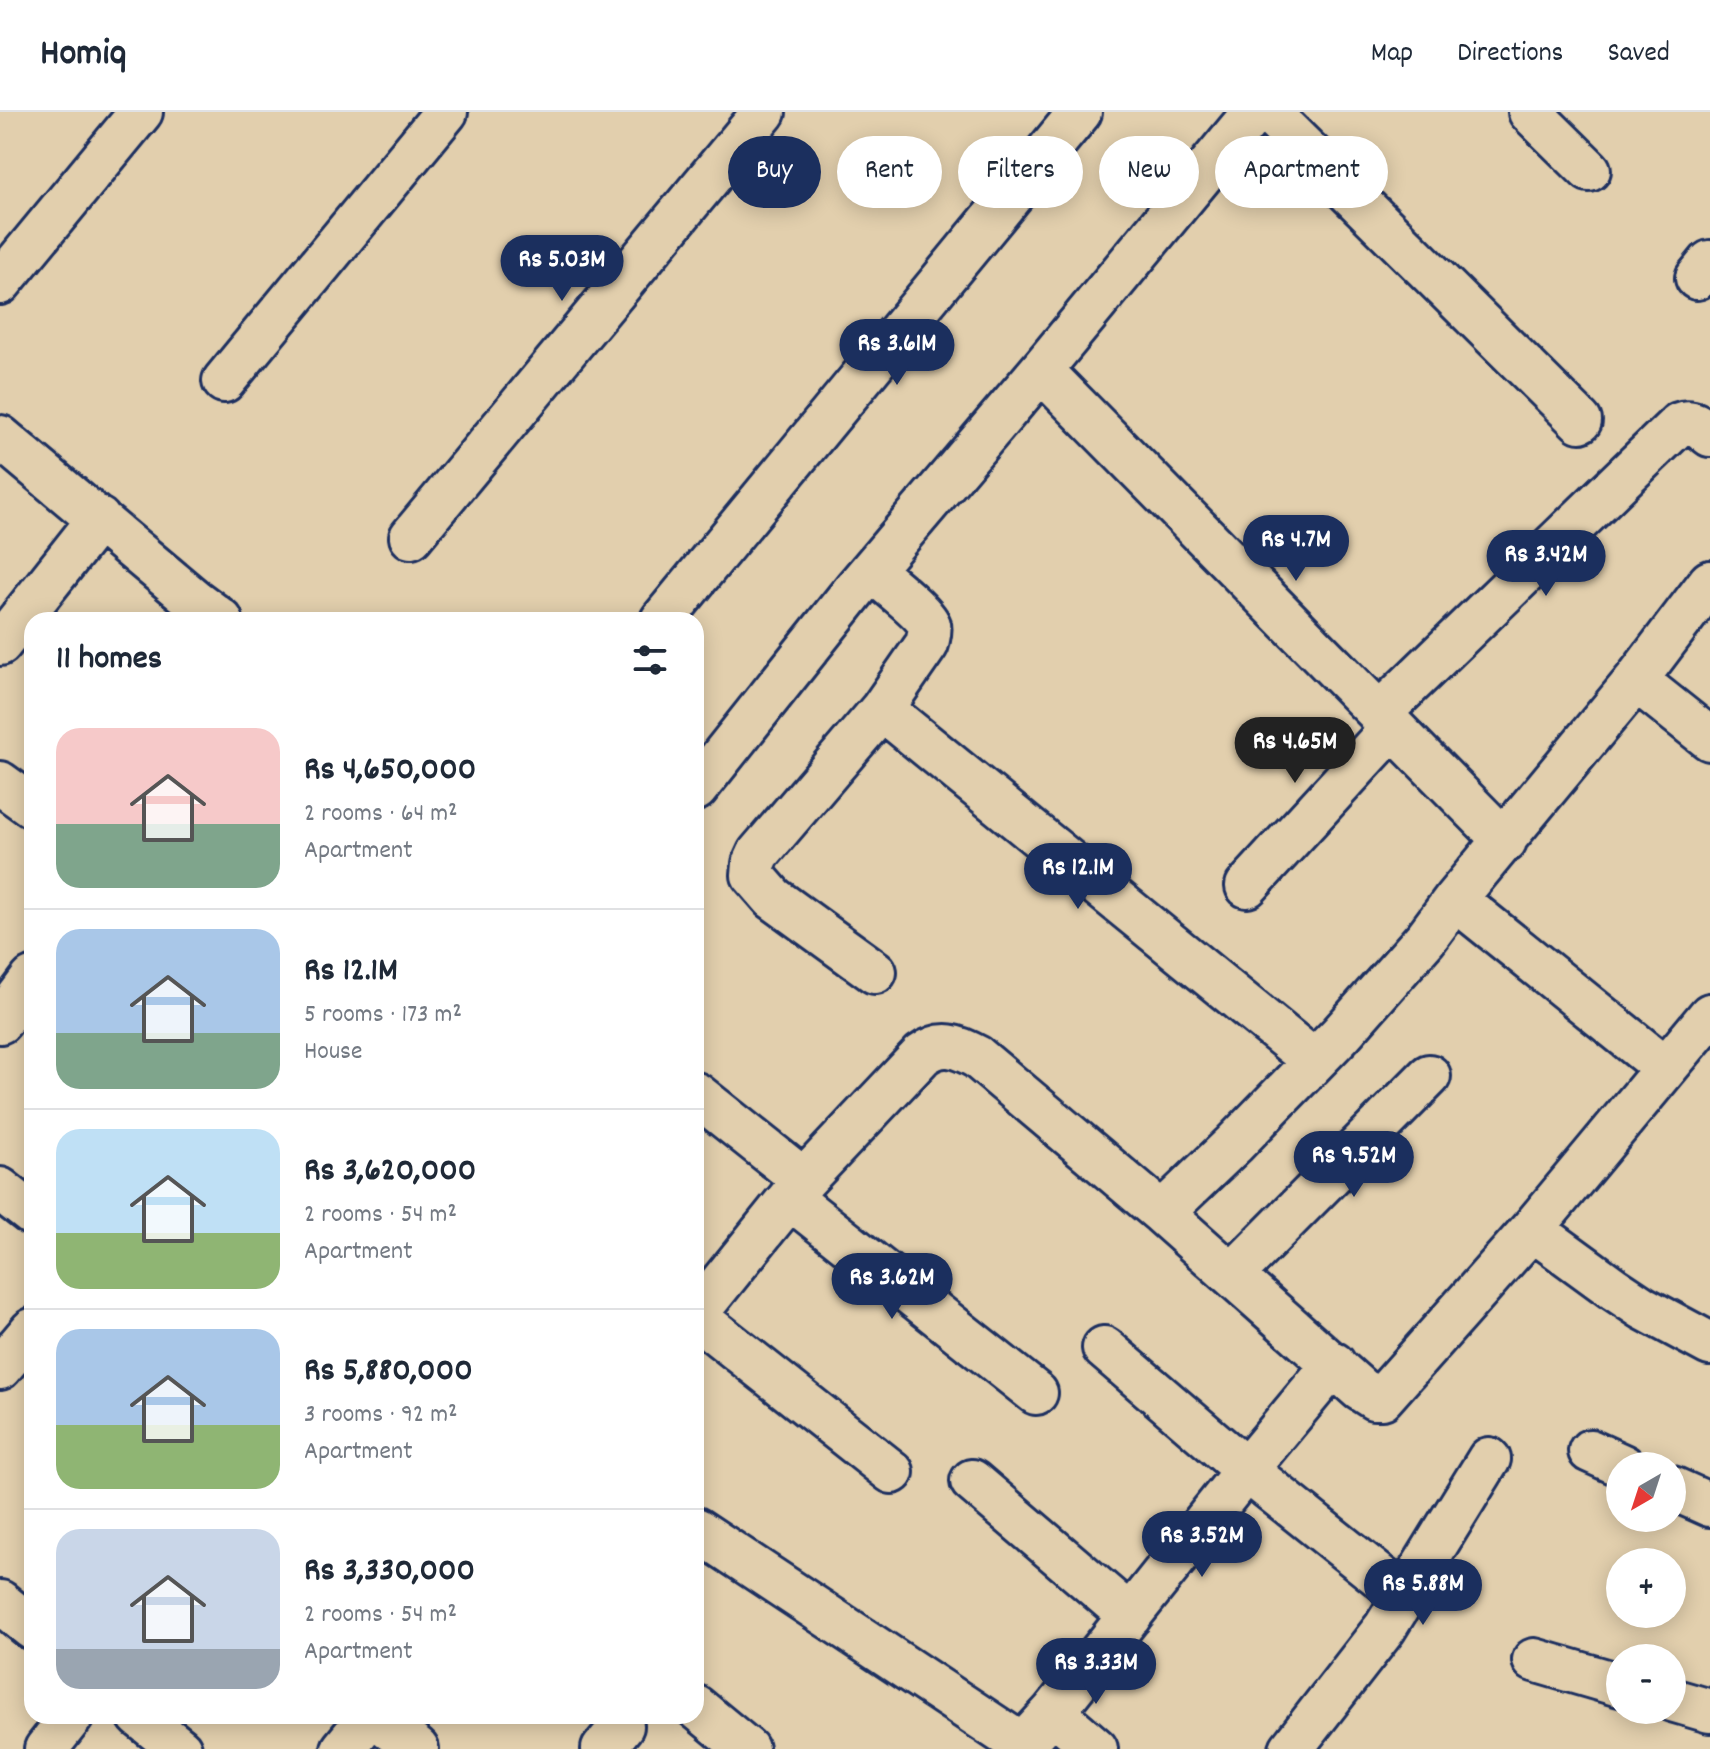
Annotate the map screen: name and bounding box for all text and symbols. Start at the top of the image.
text: Homiq [40,28,126,83]
text: Map [1371,35,1413,75]
text: Directions [1457,35,1563,75]
text: Saved [1607,35,1670,75]
chip: Buy [728,136,821,208]
chip: Rent [837,136,942,208]
chip: Filters [958,136,1083,208]
chip: New [1099,136,1199,208]
chip: Apartment [1215,136,1388,208]
pin: Rs 5.03M [479,235,645,303]
text: Rs 5.03M [519,242,605,279]
pin: Rs 3.61M [814,319,980,387]
text: Rs 3.61M [857,326,937,363]
pin: Rs 4.7M [1222,515,1370,583]
text: Rs 4.7M [1261,522,1331,559]
pin: Rs 3.42M [1463,530,1629,598]
text: Rs 3.42M [1505,537,1587,574]
text: 11 homes [56,636,162,685]
icon: filters [628,638,672,682]
pin: Rs 4.65M [1212,717,1378,785]
text: Rs 4.65M [1253,724,1337,761]
text: Rs 4,650,000 [304,747,476,796]
icon: home [120,760,216,856]
text: 2 rooms · 64 m² [304,796,458,833]
text: Apartment [304,833,413,870]
pin: Rs 12.1M [995,843,1161,911]
text: Rs 12.1M [1042,850,1114,887]
text: Rs 12.1M [304,948,398,997]
icon: home [120,961,216,1057]
text: 5 rooms · 173 m² [304,997,462,1034]
text: House [304,1034,362,1071]
pin: Rs 9.52M [1271,1131,1437,1199]
text: Rs 9.52M [1312,1138,1396,1175]
text: Rs 3,620,000 [304,1148,476,1197]
icon: home [120,1161,216,1257]
text: 2 rooms · 54 m² [304,1197,457,1234]
text: Apartment [304,1234,413,1271]
pin: Rs 3.62M [809,1253,975,1321]
text: Rs 3.62M [850,1260,934,1297]
text: Rs 5,880,000 [304,1348,473,1397]
icon: home [120,1361,216,1457]
text: 3 rooms · 92 m² [304,1397,458,1434]
text: Apartment [304,1434,413,1471]
north arrow [1606,1452,1686,1532]
map controls [1606,1452,1686,1724]
pin: Rs 3.52M [1119,1511,1285,1579]
text: Rs 3.52M [1160,1518,1244,1555]
text: Rs 3,330,000 [304,1548,475,1597]
button: + [1606,1548,1686,1628]
pin: Rs 5.88M [1340,1559,1506,1627]
icon: home [120,1561,216,1657]
text: Rs 5.88M [1382,1566,1464,1603]
text: 2 rooms · 54 m² [304,1597,457,1634]
text: Apartment [304,1634,413,1671]
pin: Rs 3.33M [1013,1638,1179,1706]
button: − [1606,1644,1686,1724]
text: Rs 3.33M [1054,1645,1138,1682]

